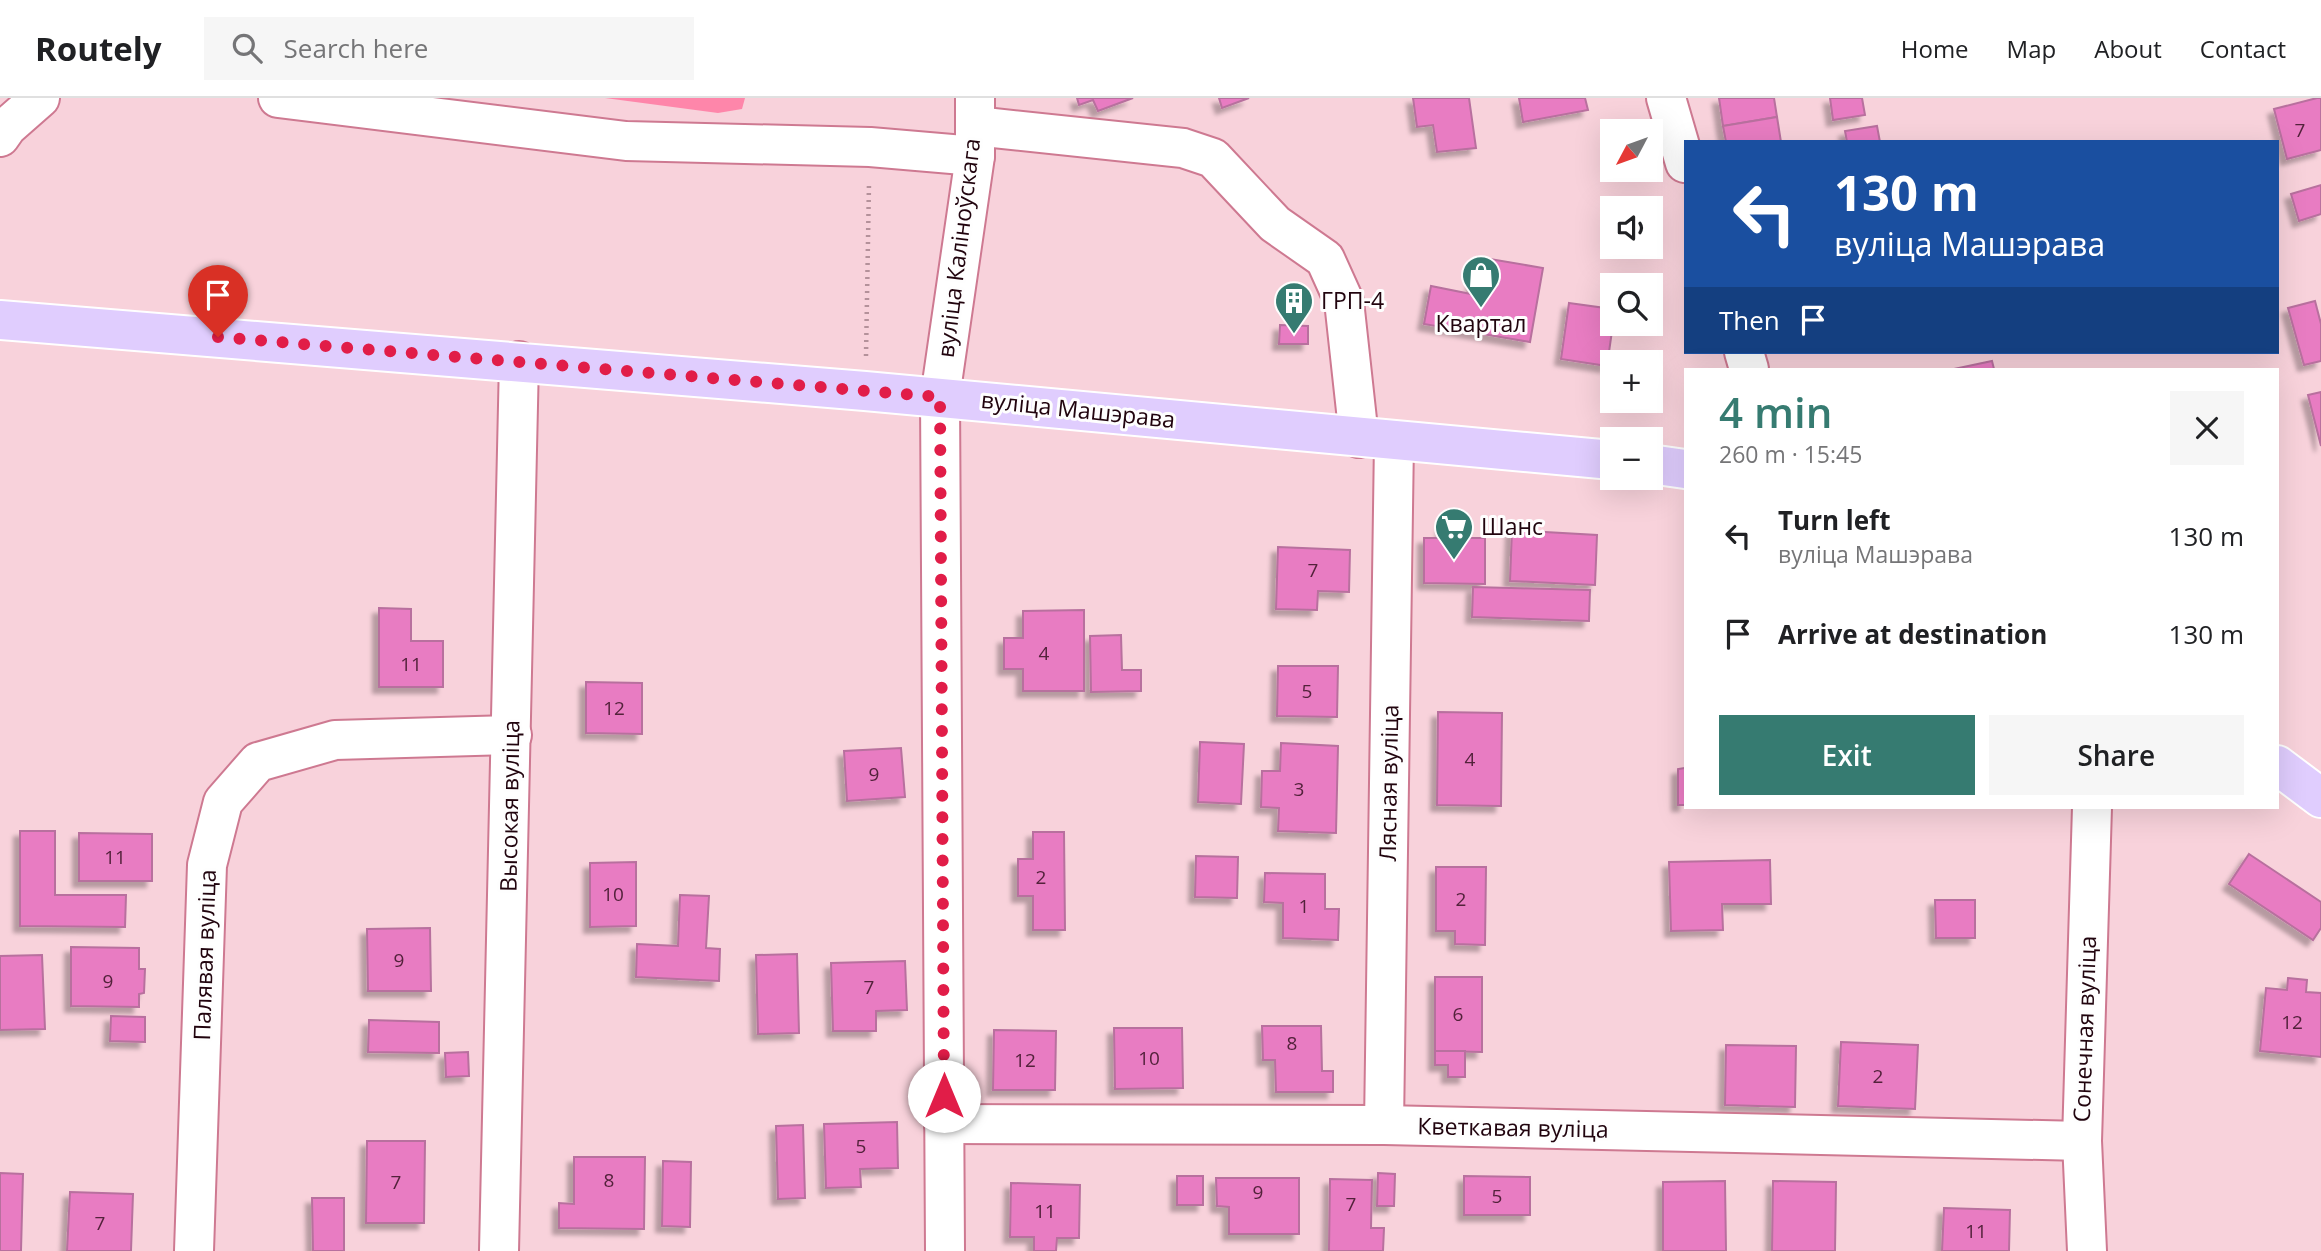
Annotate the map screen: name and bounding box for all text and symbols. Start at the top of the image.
search box [204,17,694,80]
text: Routely [35,26,162,71]
icon: search [228,29,266,67]
text: Search here [284,30,428,66]
text: Home [1901,32,1969,65]
text: Map [2007,32,2056,65]
text: About [2094,32,2162,65]
text: Contact [2200,32,2286,65]
house number: 7 [2295,117,2305,143]
north arrow [1600,119,1662,182]
map controls [1600,119,1663,490]
street label: вуліца Каліноўскага [929,136,987,359]
text: 130 m [1834,159,1979,225]
icon: left [1719,168,1810,259]
button: sound [1600,196,1663,259]
text: вуліца Машэрава [1834,222,2105,265]
shop icon: Квартал [1460,254,1502,309]
pin [188,265,248,337]
button: search [1600,273,1663,336]
icon: arrive [199,276,237,314]
building icon: ГРП-4 [1273,280,1315,335]
place label: ГРП-4 [1321,284,1384,316]
icon: arrive [1794,301,1832,339]
text: Then [1719,302,1780,338]
place label: Квартал [1436,307,1526,339]
button: + [1600,350,1663,413]
street label: вуліца Машэрава [979,383,1177,435]
text: 4 min [1719,383,1832,440]
button: close [2170,391,2244,465]
button: − [1600,427,1663,490]
text: 260 m · 15:45 [1719,438,1862,470]
text: Turn left [1778,502,1890,538]
supermarket icon: Шанс [1433,506,1475,561]
place label: Шанс [1481,510,1543,542]
icon: left [1719,517,1757,555]
text: 130 m [2169,518,2244,554]
text: вуліца Машэрава [1778,538,1973,570]
house number: 7 [1308,557,1318,583]
icon: arrive [1719,615,1757,653]
text: Arrive at destination [1778,616,2047,652]
text: 130 m [2169,616,2244,652]
house number: 4 [1039,640,1050,666]
house number: 11 [400,651,422,677]
house number: 5 [1302,678,1312,704]
house number: 12 [603,695,625,721]
street label: Лясная вуліца [1371,704,1405,862]
button: Exit [1719,715,1975,795]
button: Share [1989,715,2244,795]
street label: Высокая вуліца [492,720,526,892]
house number: 4 [1465,746,1476,772]
house number: 9 [869,761,879,787]
house number: 3 [1294,776,1304,802]
house number: 11 [104,844,126,870]
house number: 2 [1036,864,1046,890]
street label: Палявая вуліца [185,869,223,1041]
house number: 10 [602,881,624,907]
house number: 2 [1456,886,1466,912]
house number: 1 [1299,893,1309,919]
street label: Сонечная вуліца [2065,935,2103,1123]
house number: 9 [394,947,404,973]
house number: 9 [103,968,113,994]
house number: 7 [864,974,874,1000]
house number: 6 [1453,1001,1463,1027]
house number: 12 [2281,1009,2303,1035]
house number: 8 [1287,1030,1297,1056]
house number: 10 [1138,1045,1160,1071]
house number: 12 [1014,1047,1036,1073]
position arrow [907,1059,981,1133]
house number: 2 [1873,1063,1883,1089]
street label: Кветкавая вуліца [1417,1109,1609,1145]
house number: 5 [856,1133,866,1159]
house number: 8 [604,1167,614,1193]
house number: 7 [391,1169,401,1195]
house number: 9 [1253,1179,1263,1205]
house number: 5 [1492,1183,1502,1209]
house number: 7 [1346,1191,1356,1217]
house number: 11 [1034,1198,1056,1224]
house number: 7 [95,1210,105,1236]
house number: 11 [1965,1218,1987,1244]

